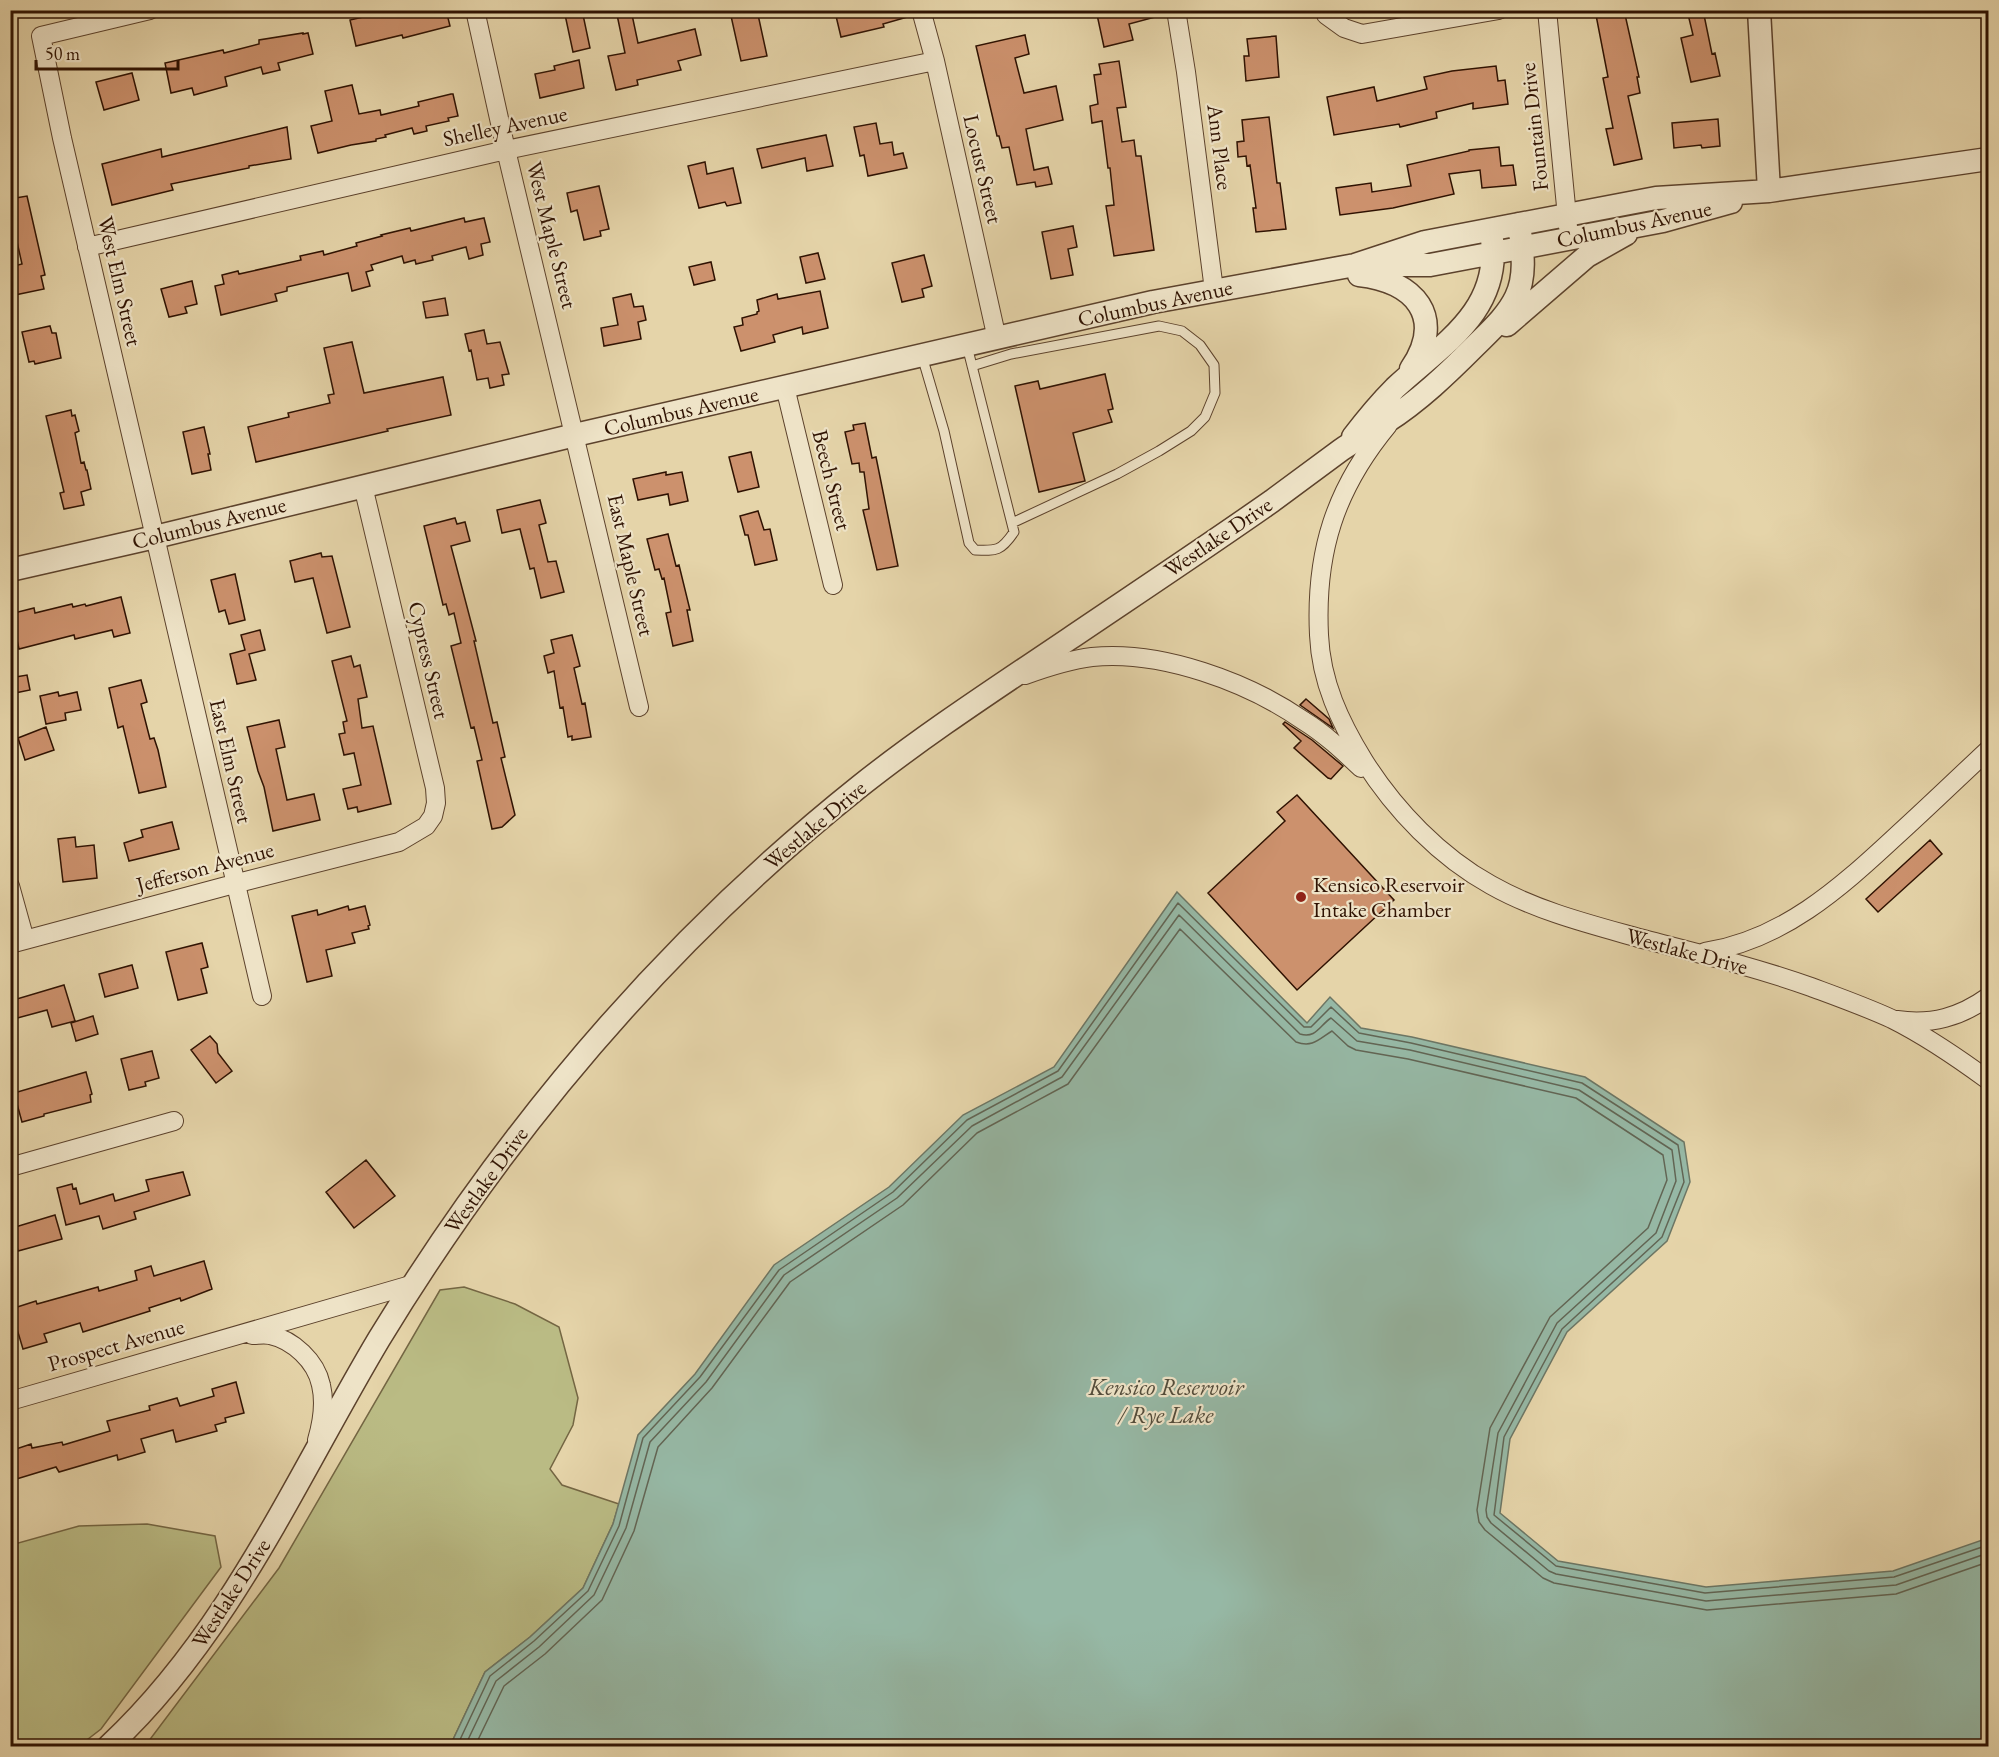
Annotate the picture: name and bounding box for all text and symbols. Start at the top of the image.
scale bar [36,33,178,71]
text: 50 m [45,42,80,65]
street label: Fountain Drive [1513,61,1555,193]
street label: Shelley Avenue [440,99,570,153]
street label: Ann Place [1200,101,1240,192]
street label: Locust Street [956,112,1010,226]
street label: West Maple Street [520,158,584,312]
street label: Columbus Avenue [1554,193,1715,255]
street label: West Elm Street [91,213,149,349]
street label: Columbus Avenue [1075,272,1236,334]
street label: Columbus Avenue [601,379,762,443]
street label: Beech Street [806,427,859,533]
street label: Columbus Avenue [129,490,289,556]
street label: Westlake Drive [1158,490,1278,584]
street label: East Maple Street [601,491,661,639]
street label: Cypress Street [401,598,457,722]
street label: East Elm Street [203,696,259,826]
street label: Westlake Drive [758,773,872,876]
street label: Jefferson Avenue [131,835,277,900]
place label: Kensico Reservoir Intake Chamber [1313,870,1465,924]
marker: Kensico Reservoir Intake Chamber [1294,890,1308,904]
street label: Westlake Drive [1623,921,1751,981]
street label: Westlake Drive [438,1121,535,1239]
street label: Prospect Avenue [44,1312,188,1378]
water label: Kensico Reservoir / Rye Lake [1087,1371,1246,1430]
street label: Westlake Drive [185,1532,277,1653]

